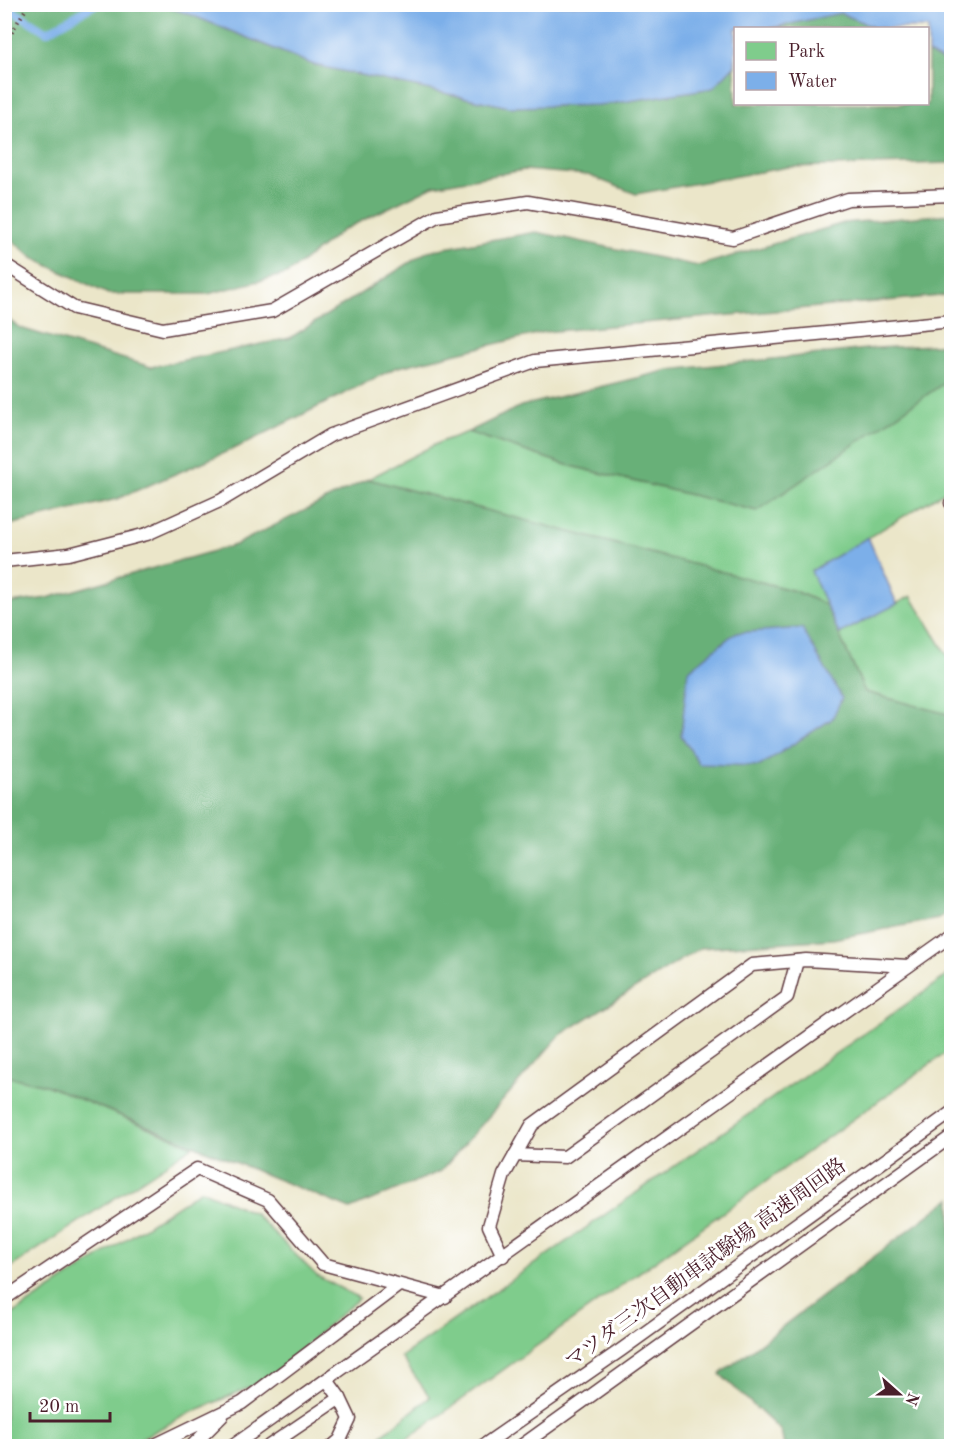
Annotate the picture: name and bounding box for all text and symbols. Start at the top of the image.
legend [734,27,929,105]
text: Park [788,43,825,61]
text: Water [788,73,837,91]
street label: マツダ三次自動車試験場 高速周回路 [561,1154,850,1373]
north arrow [869,1364,929,1424]
scale bar [30,1385,110,1423]
text: N [901,1390,921,1408]
text: 20 m [39,1398,79,1416]

